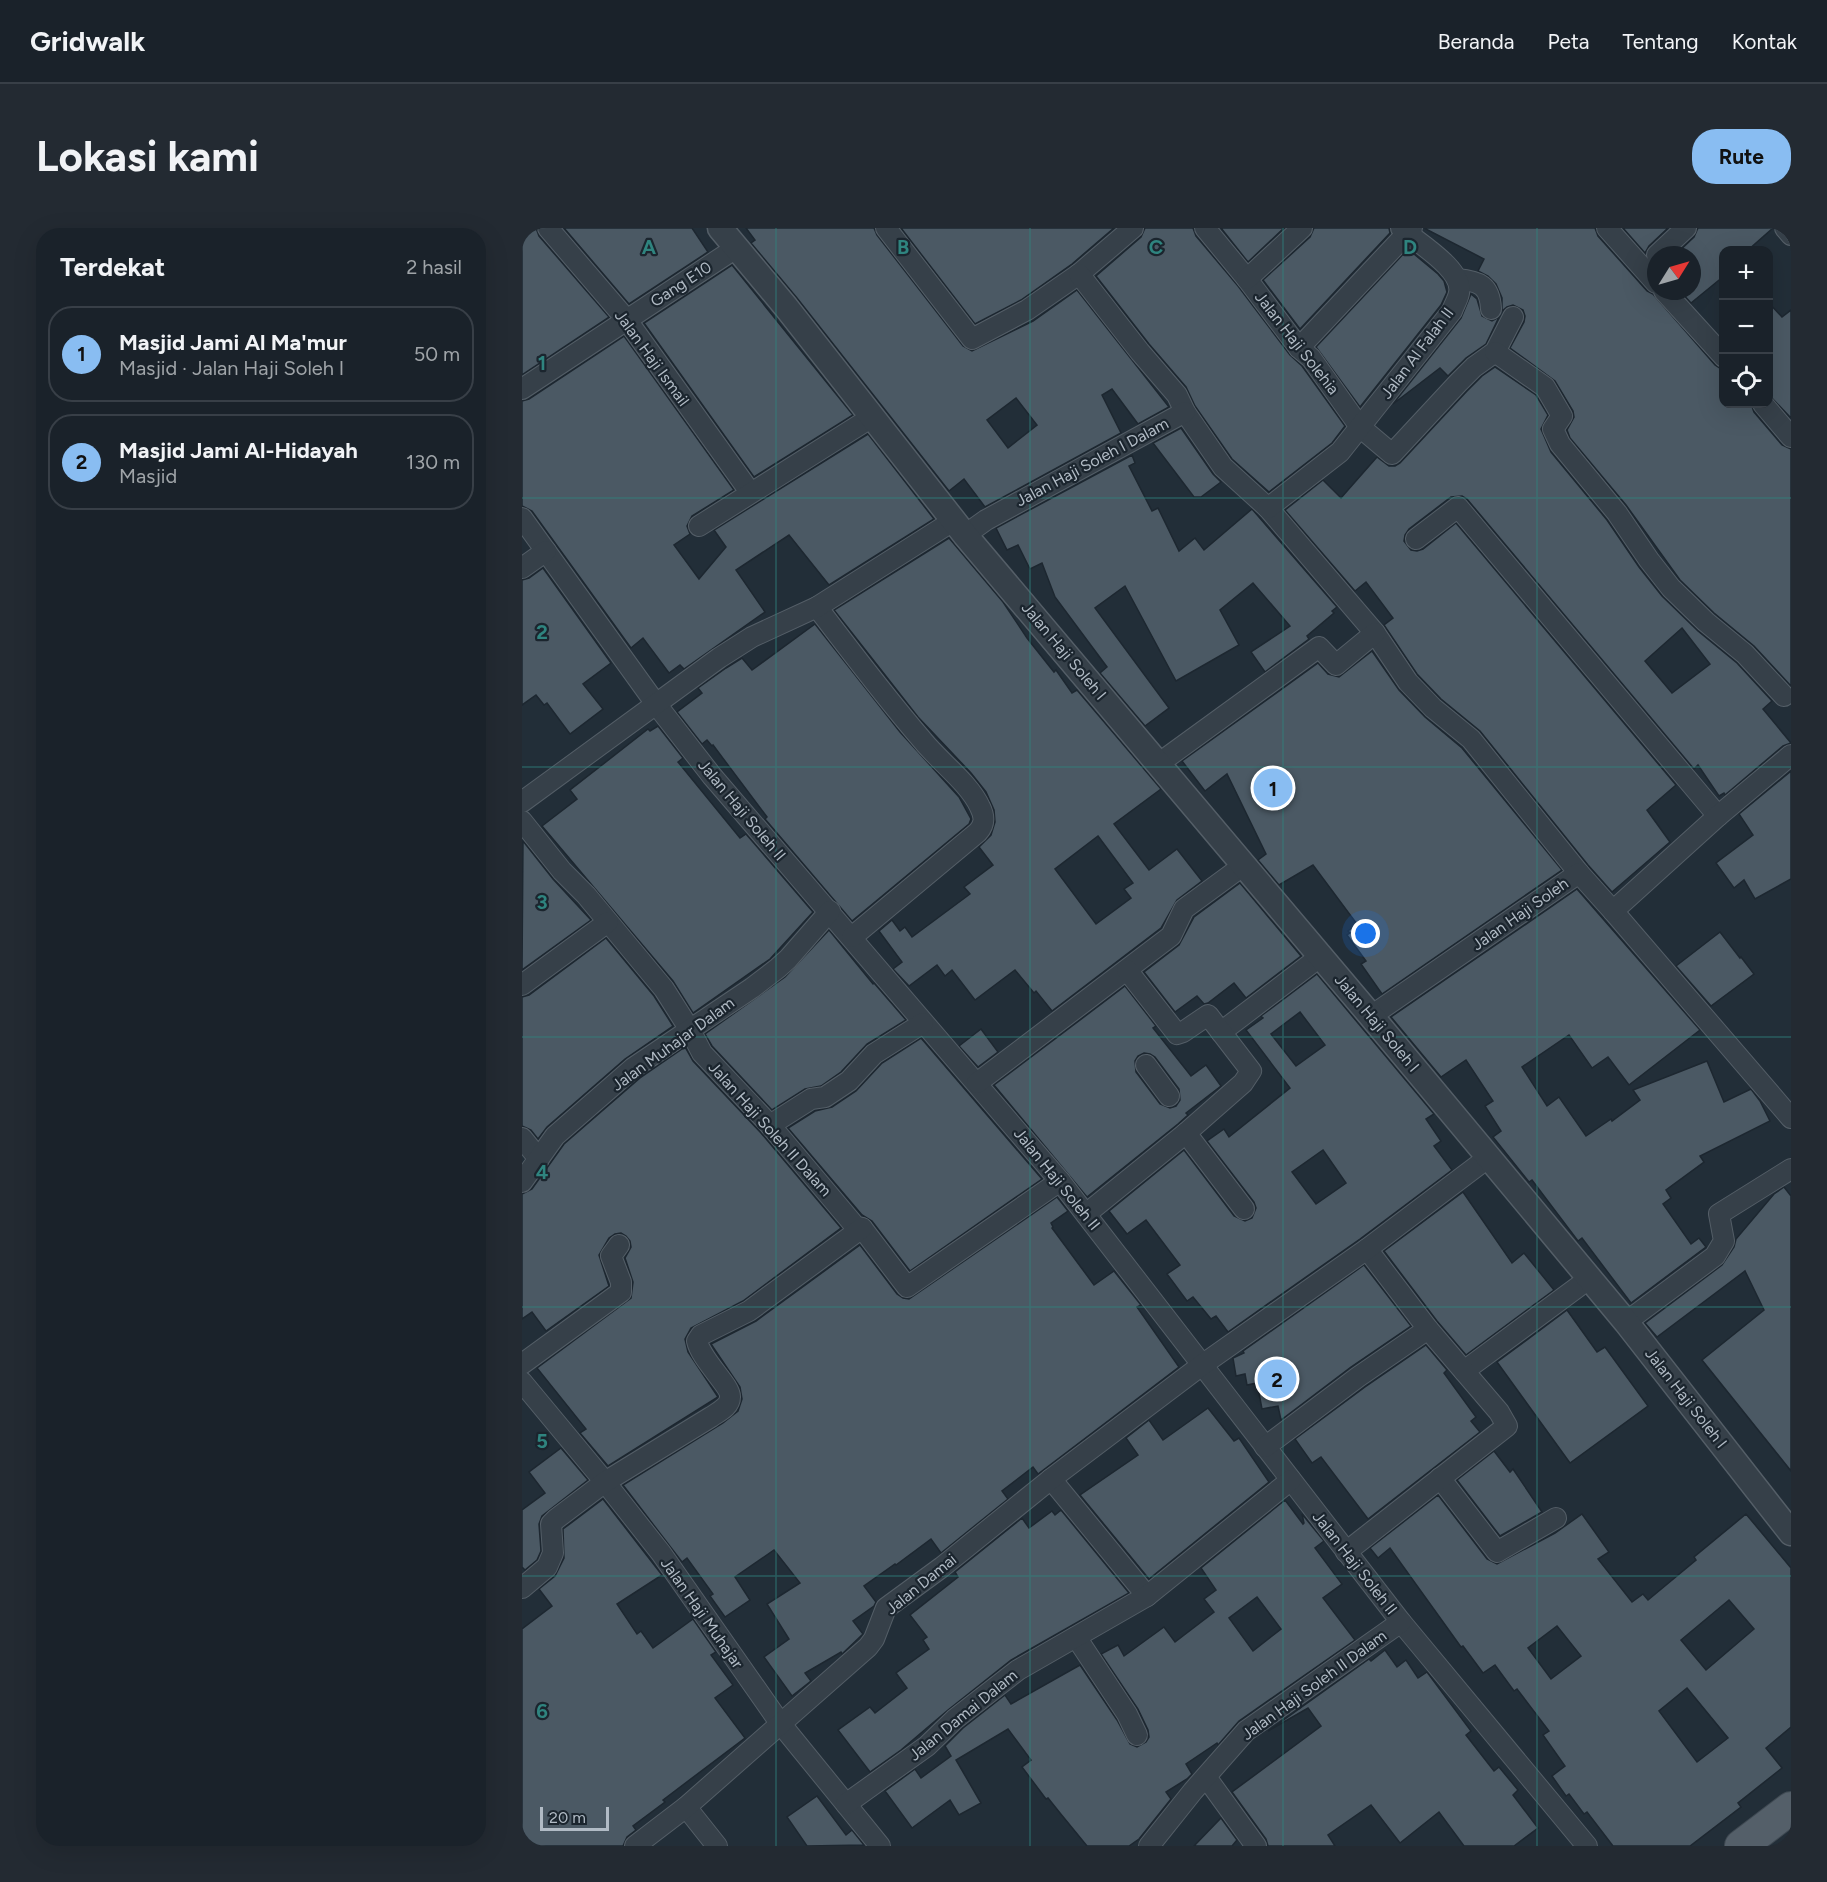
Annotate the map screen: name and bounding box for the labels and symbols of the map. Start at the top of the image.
text: A [642,235,657,259]
text: B [897,235,909,259]
text: C [1149,235,1163,259]
text: D [1403,235,1417,259]
north arrow [1647,246,1701,300]
street label: Gang E10 [647,257,715,311]
street label: Jalan Haji Solehia [1251,288,1343,398]
street label: Jalan Al Falah II [1377,304,1457,402]
street label: Jalan Haji Ismail [611,306,693,410]
text: 1 [538,351,546,375]
street label: Jalan Haji Soleh I Dalam [1012,414,1172,510]
street label: Jalan Haji Soleh I [1018,598,1110,704]
text: 2 [536,620,548,644]
street label: Jalan Haji Soleh II [694,756,790,864]
pin: 1 [1254,766,1293,810]
street label: Jalan Haji Soleh [1468,874,1572,954]
text: 3 [536,890,548,914]
your location [1351,919,1380,948]
street label: Jalan Haji Soleh I [1331,970,1423,1076]
street label: Jalan Muhajar Dalam [608,993,738,1095]
street label: Jalan Haji Soleh II Dalam [705,1058,835,1200]
street label: Jalan Haji Soleh II [1010,1124,1104,1234]
text: 4 [536,1160,549,1184]
street label: Jalan Haji Soleh I [1641,1344,1731,1452]
pin: 2 [1258,1356,1296,1402]
text: 5 [536,1429,548,1453]
street label: Jalan Haji Soleh II [1309,1507,1401,1619]
street label: Jalan Damai [882,1550,960,1618]
street label: Jalan Haji Muhajar [657,1554,748,1672]
street label: Jalan Haji Soleh II Dalam [1238,1626,1390,1744]
street label: Jalan Damai Dalam [905,1665,1021,1765]
text: 6 [536,1699,548,1723]
scale bar [540,1804,609,1832]

